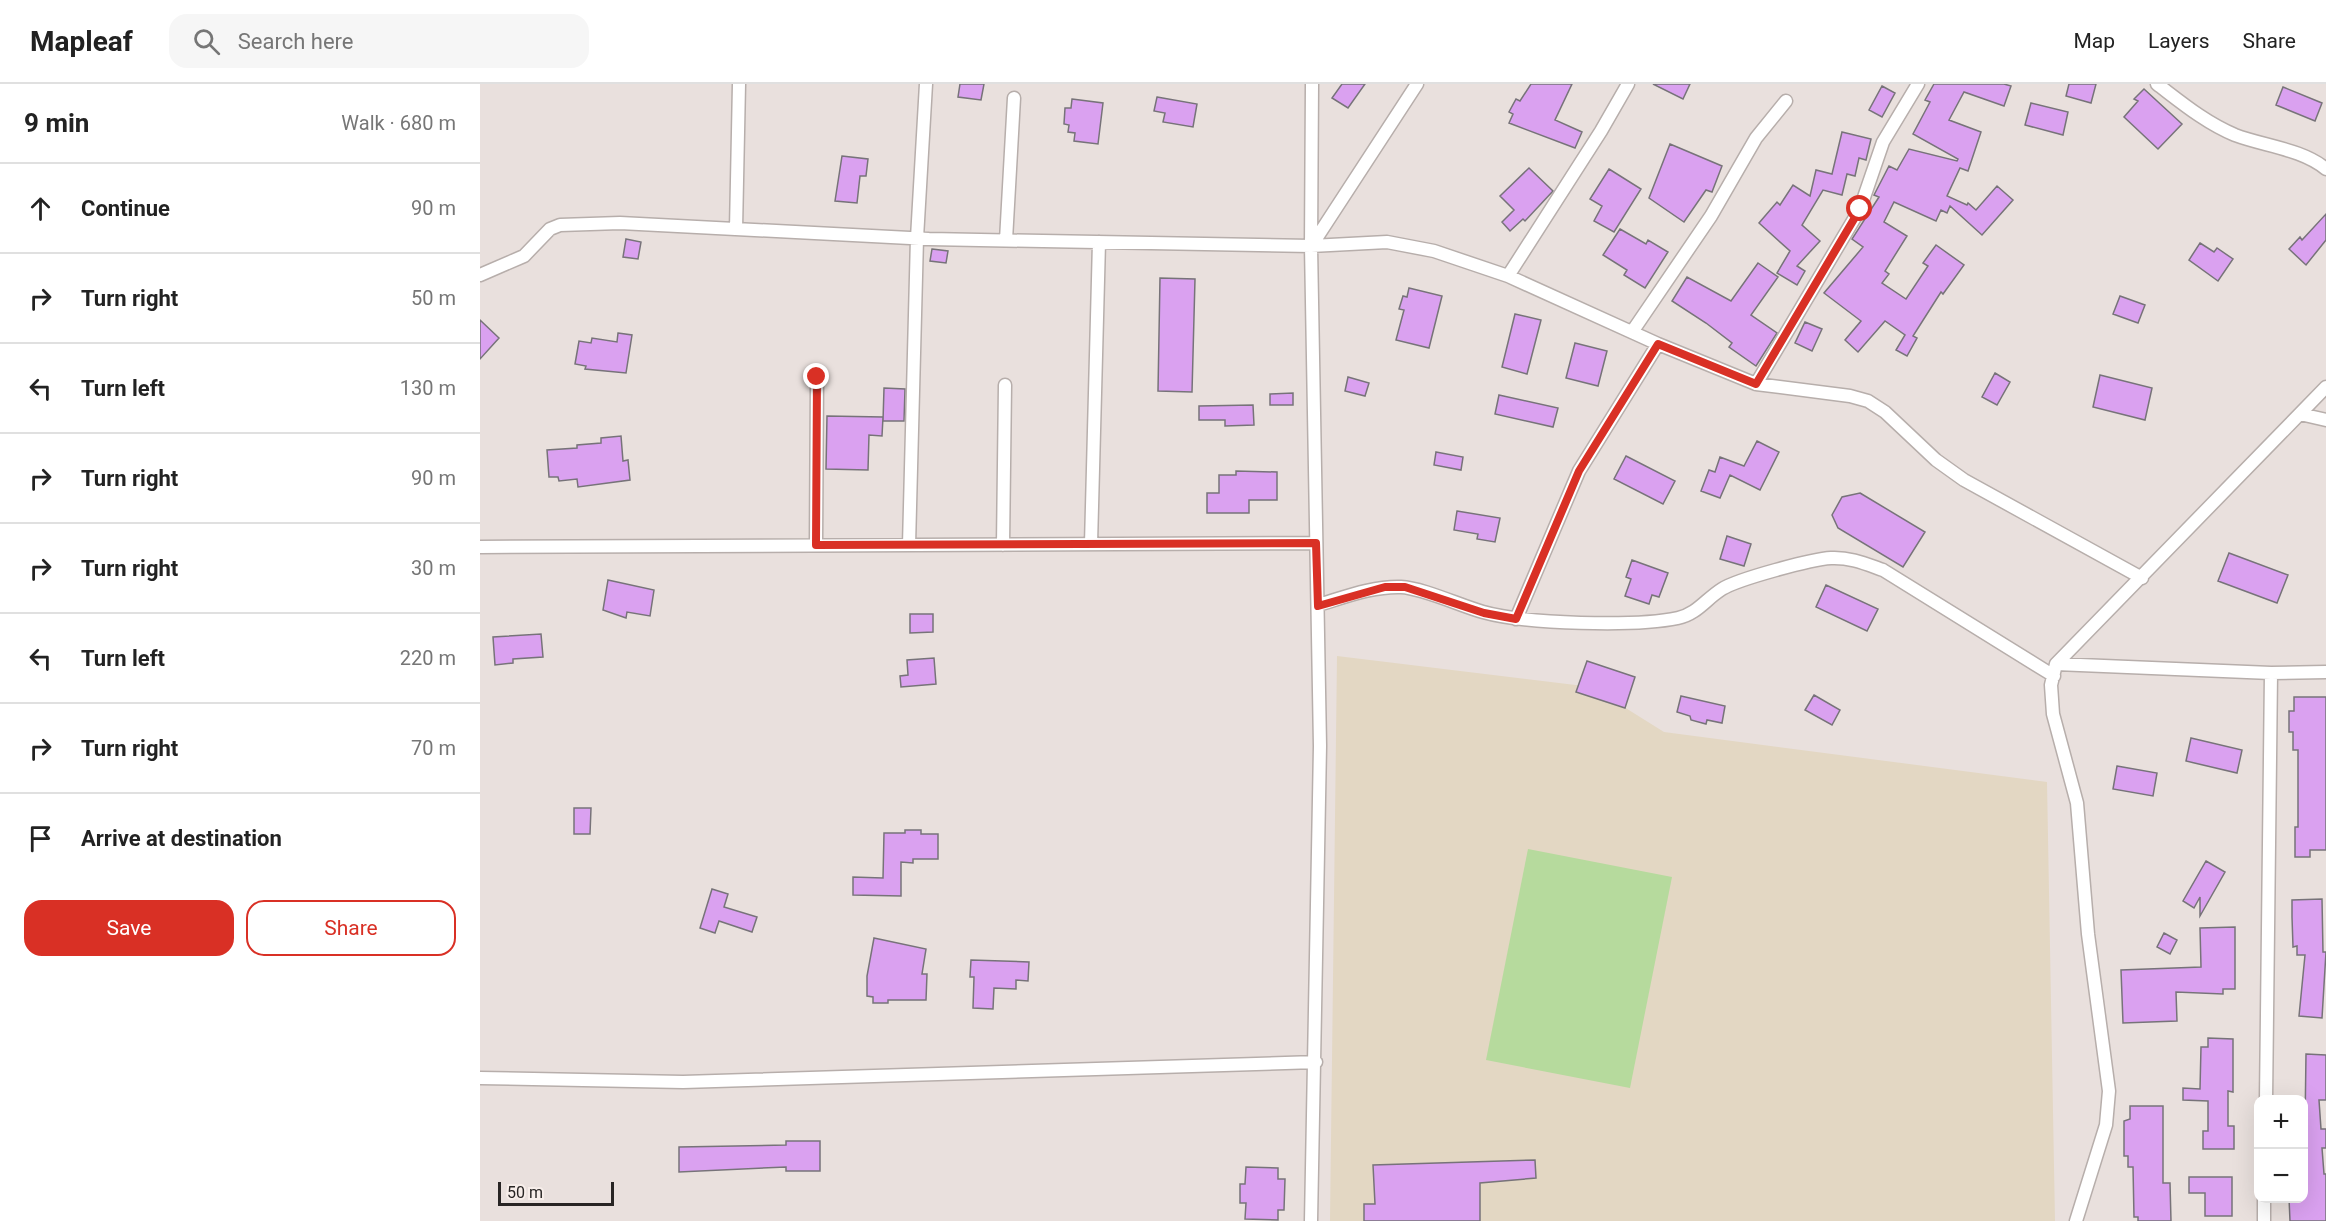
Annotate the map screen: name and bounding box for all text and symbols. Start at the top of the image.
search box [169,14,589,68]
text: Mapleaf [30,25,133,58]
icon: search [190,25,223,58]
text: Search here [238,29,354,54]
text: Map [2073,29,2115,53]
text: Layers [2148,29,2209,53]
text: Share [2242,29,2296,53]
text: 9 min [24,108,89,138]
text: Walk · 680 m [341,111,456,135]
icon: ahead [24,192,57,225]
route start [1846,195,1872,221]
text: Continue [81,196,170,221]
text: 90 m [411,196,456,220]
icon: right [24,282,57,315]
text: Turn right [81,286,178,311]
text: 50 m [411,286,456,310]
route end [803,363,829,389]
icon: left [24,372,57,405]
text: Turn left [81,376,165,401]
text: 130 m [400,376,456,400]
icon: right [24,462,57,495]
text: Turn right [81,466,178,491]
text: 90 m [411,466,456,490]
icon: right [24,552,57,585]
text: Turn right [81,556,178,581]
text: 30 m [411,556,456,580]
icon: left [24,642,57,675]
text: Turn left [81,646,165,671]
text: 220 m [400,646,456,670]
icon: right [24,732,57,765]
text: Turn right [81,736,178,761]
text: 70 m [411,736,456,760]
icon: arrive [24,822,57,855]
text: Arrive at destination [81,826,282,851]
button: Save [24,900,234,956]
button: Share [246,900,456,956]
map controls [2254,1095,2308,1203]
button: + [2254,1095,2308,1149]
button: − [2254,1149,2308,1203]
scale bar [498,1179,614,1206]
text: 50 m [507,1183,543,1202]

